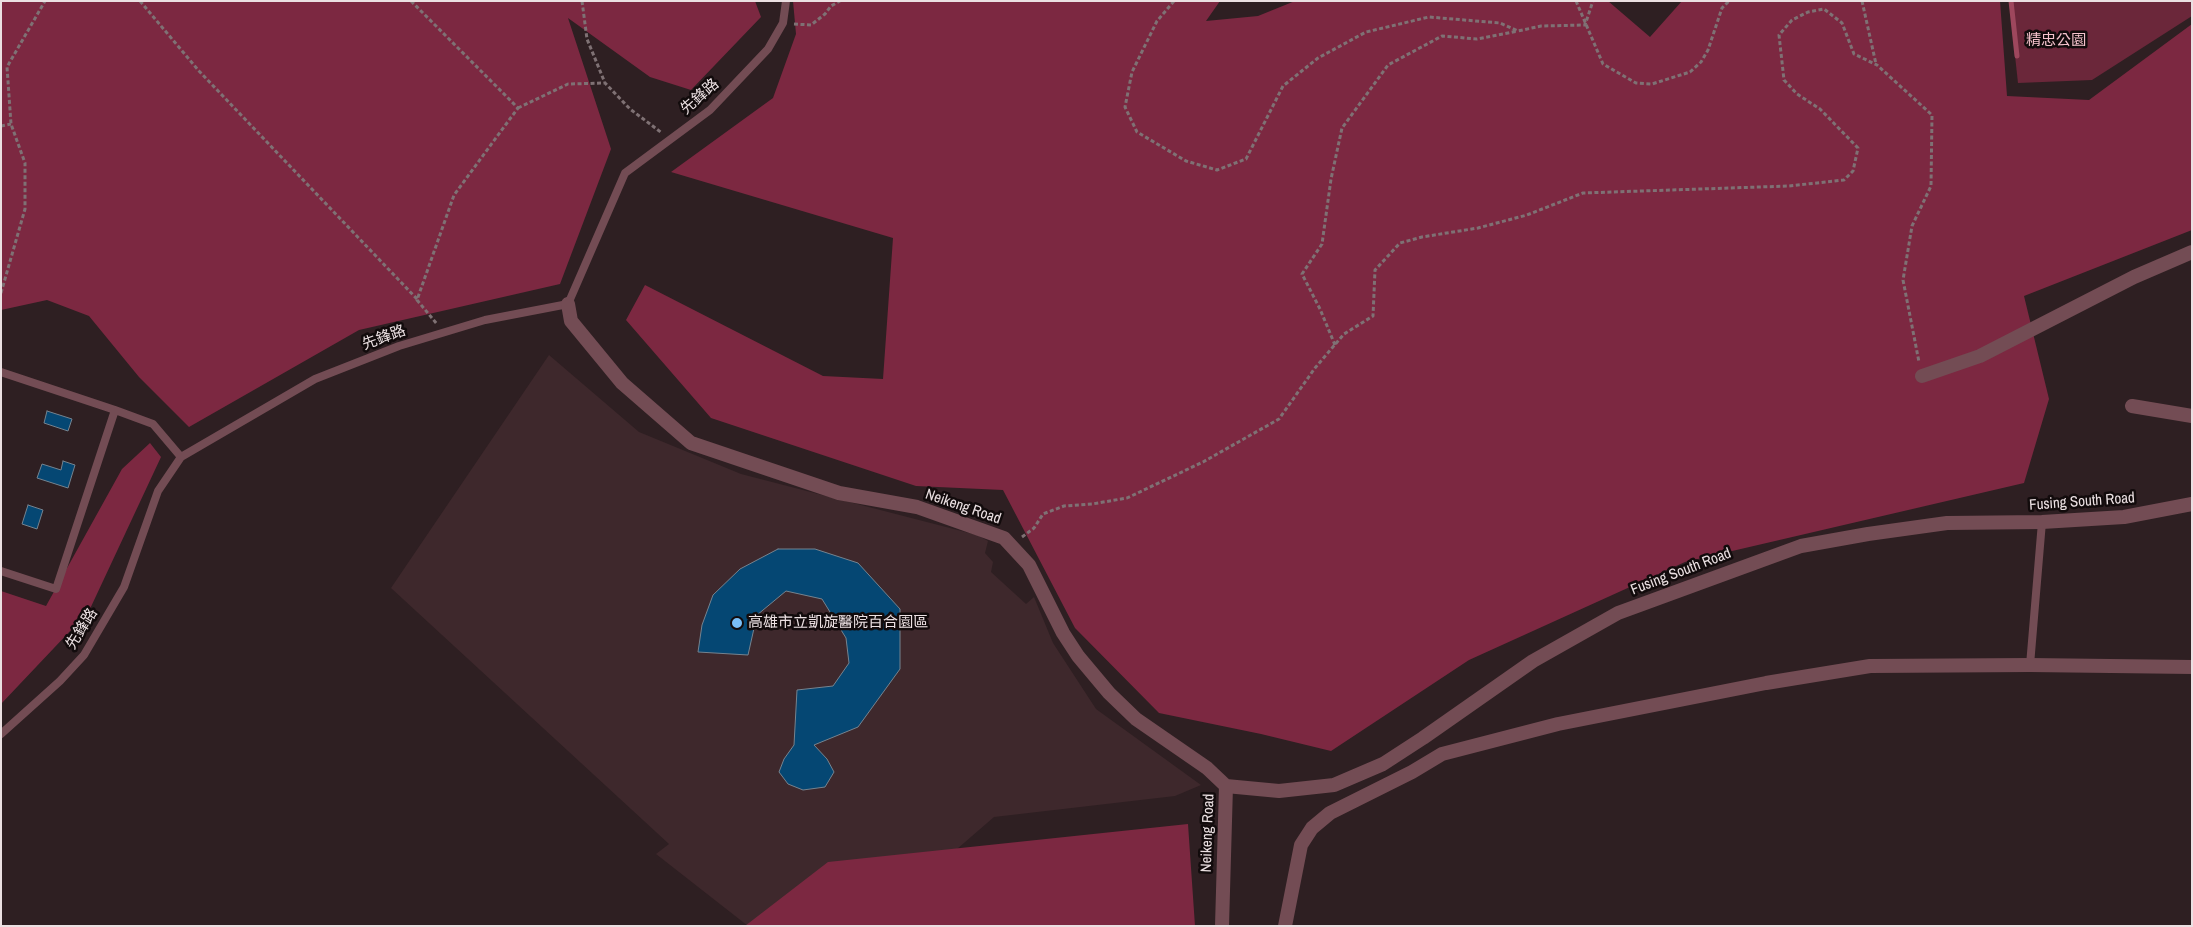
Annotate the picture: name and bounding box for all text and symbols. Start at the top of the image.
park label: 精忠公園 [2026,32,2086,50]
street label: 先鋒路 [677,75,723,119]
street label: 先鋒路 [360,322,408,354]
street label: Neikeng Road [923,486,1003,528]
street label: Fusing South Road [2029,489,2135,515]
street label: Fusing South Road [1628,545,1734,599]
street label: 先鋒路 [62,605,102,653]
place label: 高雄市立凱旋醫院百合園區 [748,614,928,632]
marker: 高雄市立凱旋醫院百合園區 [730,616,744,630]
street label: Neikeng Road [1198,793,1218,873]

